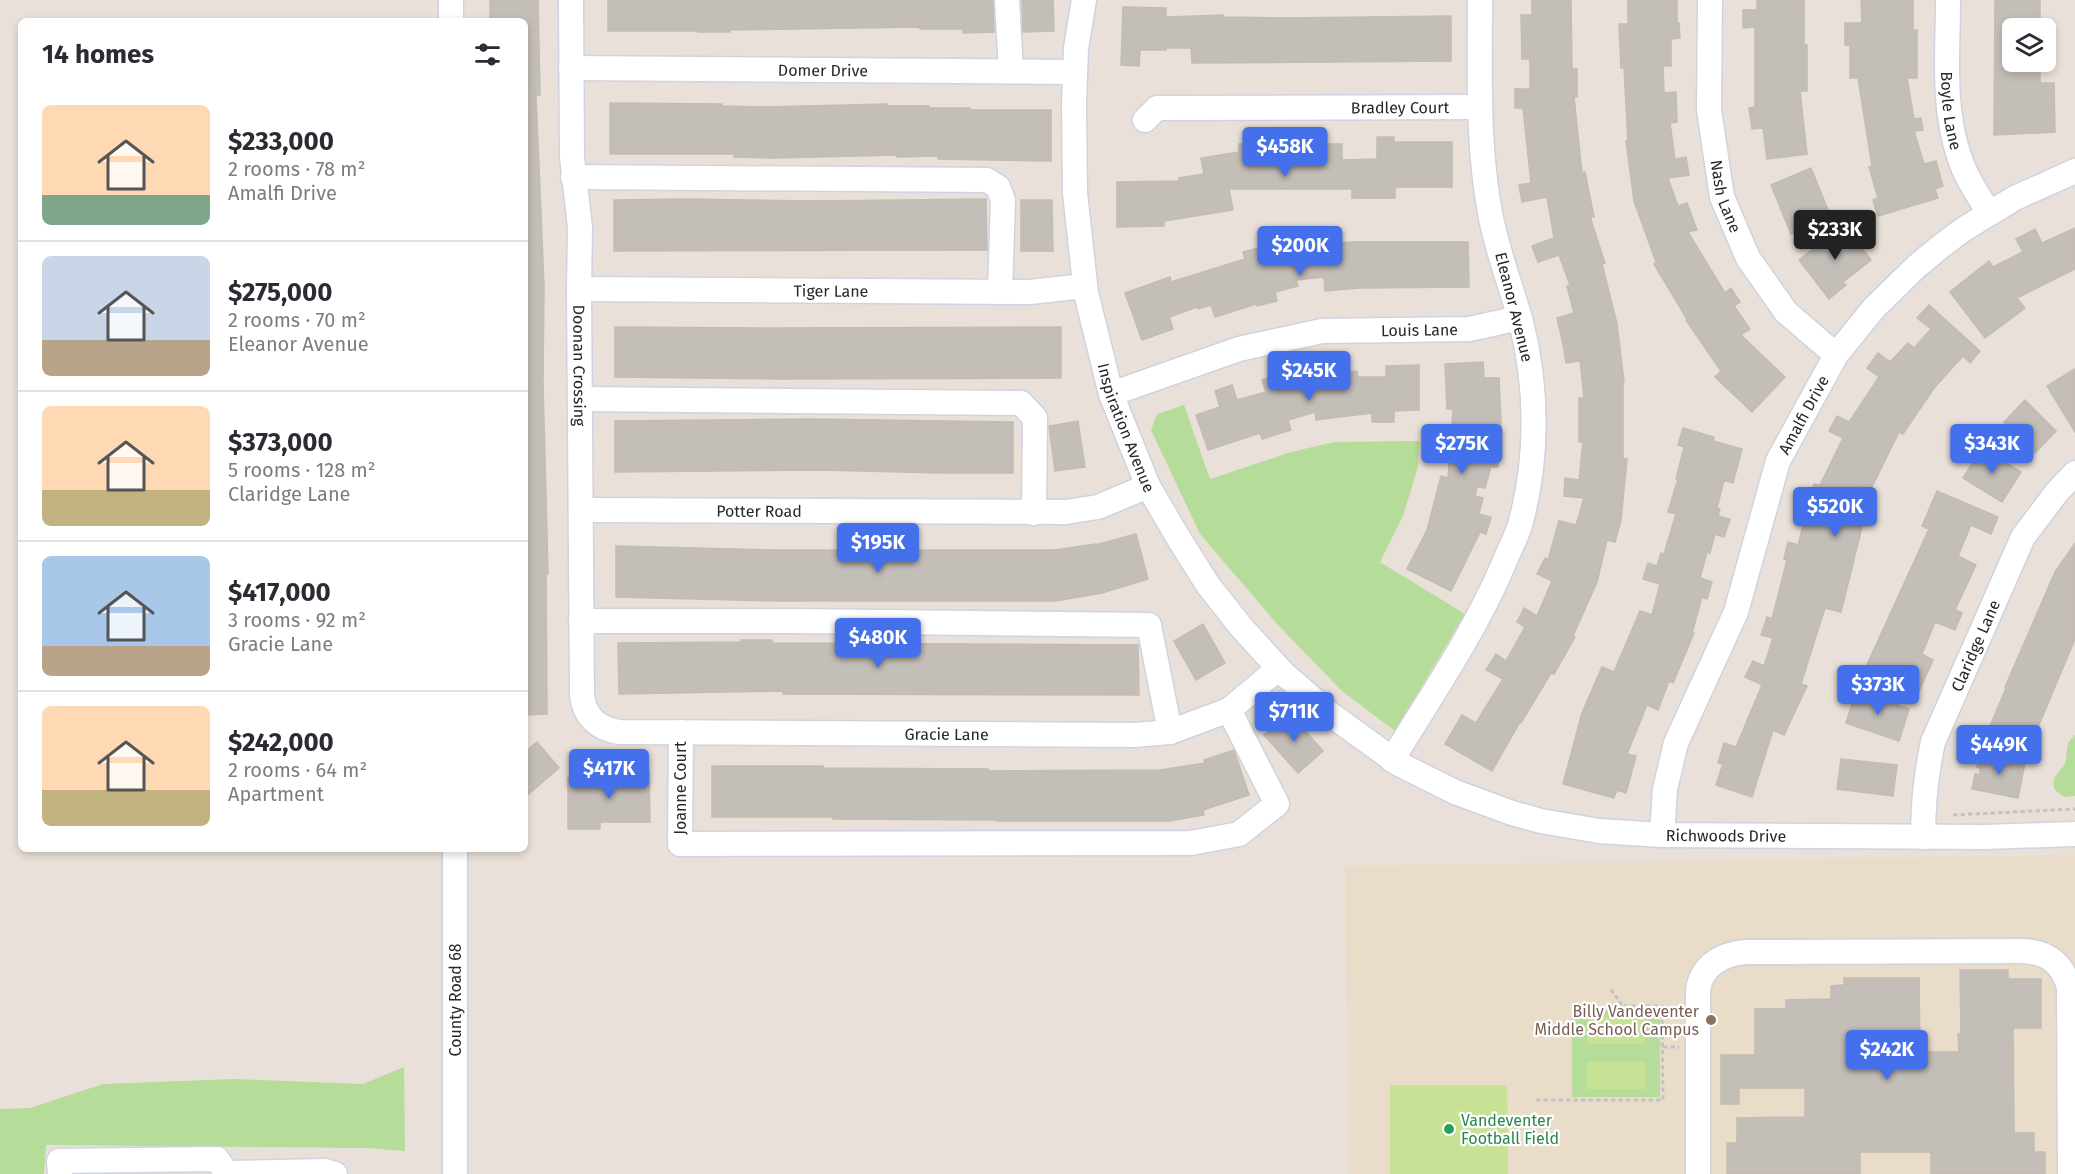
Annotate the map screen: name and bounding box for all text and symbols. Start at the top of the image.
map controls [2002,18,2056,72]
button: layers [2002,18,2056,72]
icon: filters [471,38,504,71]
text: 14 homes [42,39,154,70]
street label: Domer Drive [778,60,868,80]
street label: Boyle Lane [1937,71,1966,152]
street label: Bradley Court [1351,98,1449,117]
text: $233,000 [228,126,334,157]
pin: $458K [1243,127,1327,178]
icon: home [90,129,162,201]
text: $458K [1256,134,1314,158]
text: 2 rooms · 78 m² [228,157,365,181]
street label: Nash Lane [1707,158,1746,235]
text: Amalfi Drive [228,181,337,205]
pin: $233K [1793,210,1877,261]
text: $233K [1808,217,1862,241]
pin: $200K [1258,226,1342,277]
text: $200K [1271,233,1329,257]
street label: Eleanor Avenue [1491,250,1537,364]
text: $275,000 [228,277,333,308]
icon: home [90,280,162,352]
street label: Tiger Lane [794,281,868,300]
street label: Doonan Crossing [570,305,590,427]
text: 2 rooms · 70 m² [228,308,366,332]
street label: Louis Lane [1381,320,1458,340]
text: Eleanor Avenue [228,332,369,356]
pin: $245K [1267,351,1351,402]
text: $245K [1281,358,1337,382]
street label: Inspiration Avenue [1094,361,1159,496]
street label: Amalfi Drive [1774,372,1833,457]
pin: $275K [1420,424,1504,475]
pin: $343K [1950,424,2034,475]
text: $373,000 [228,427,333,458]
icon: home [90,430,162,502]
text: $275K [1435,431,1489,455]
text: $343K [1964,431,2020,455]
text: 5 rooms · 128 m² [228,458,376,482]
text: Claridge Lane [228,482,351,506]
pin: $520K [1793,487,1877,538]
text: $520K [1807,494,1863,518]
street label: Potter Road [716,501,802,520]
pin: $195K [836,523,920,574]
text: $195K [851,530,905,554]
text: $417,000 [228,577,331,608]
icon: home [90,580,162,652]
street label: Claridge Lane [1947,597,2004,694]
text: 3 rooms · 92 m² [228,608,366,632]
pin: $480K [836,618,920,669]
text: $480K [849,625,907,649]
text: Gracie Lane [228,632,333,656]
pin: $373K [1836,665,1920,716]
text: $373K [1851,672,1905,696]
pin: $711K [1252,692,1336,743]
text: $711K [1269,699,1319,723]
street label: Gracie Lane [904,724,989,744]
pin: $449K [1957,725,2041,776]
text: $242,000 [228,727,334,758]
icon: home [90,730,162,802]
text: $449K [1970,732,2028,756]
street label: Joanne Court [671,741,690,835]
pin: $417K [567,749,651,800]
text: $417K [583,756,635,780]
text: 2 rooms · 64 m² [228,758,367,782]
text: Apartment [228,782,324,806]
street label: Richwoods Drive [1666,826,1786,845]
street label: County Road 68 [446,943,465,1056]
place label: Billy Vandeventer Middle School Campus [1534,1002,1700,1039]
marker: Billy Vandeventer Middle School Campus [1704,1013,1718,1027]
pin: $242K [1845,1030,1929,1081]
text: $242K [1860,1037,1914,1061]
place label: Vandeventer Football Field [1461,1111,1559,1148]
marker: Vandeventer Football Field [1442,1122,1456,1136]

